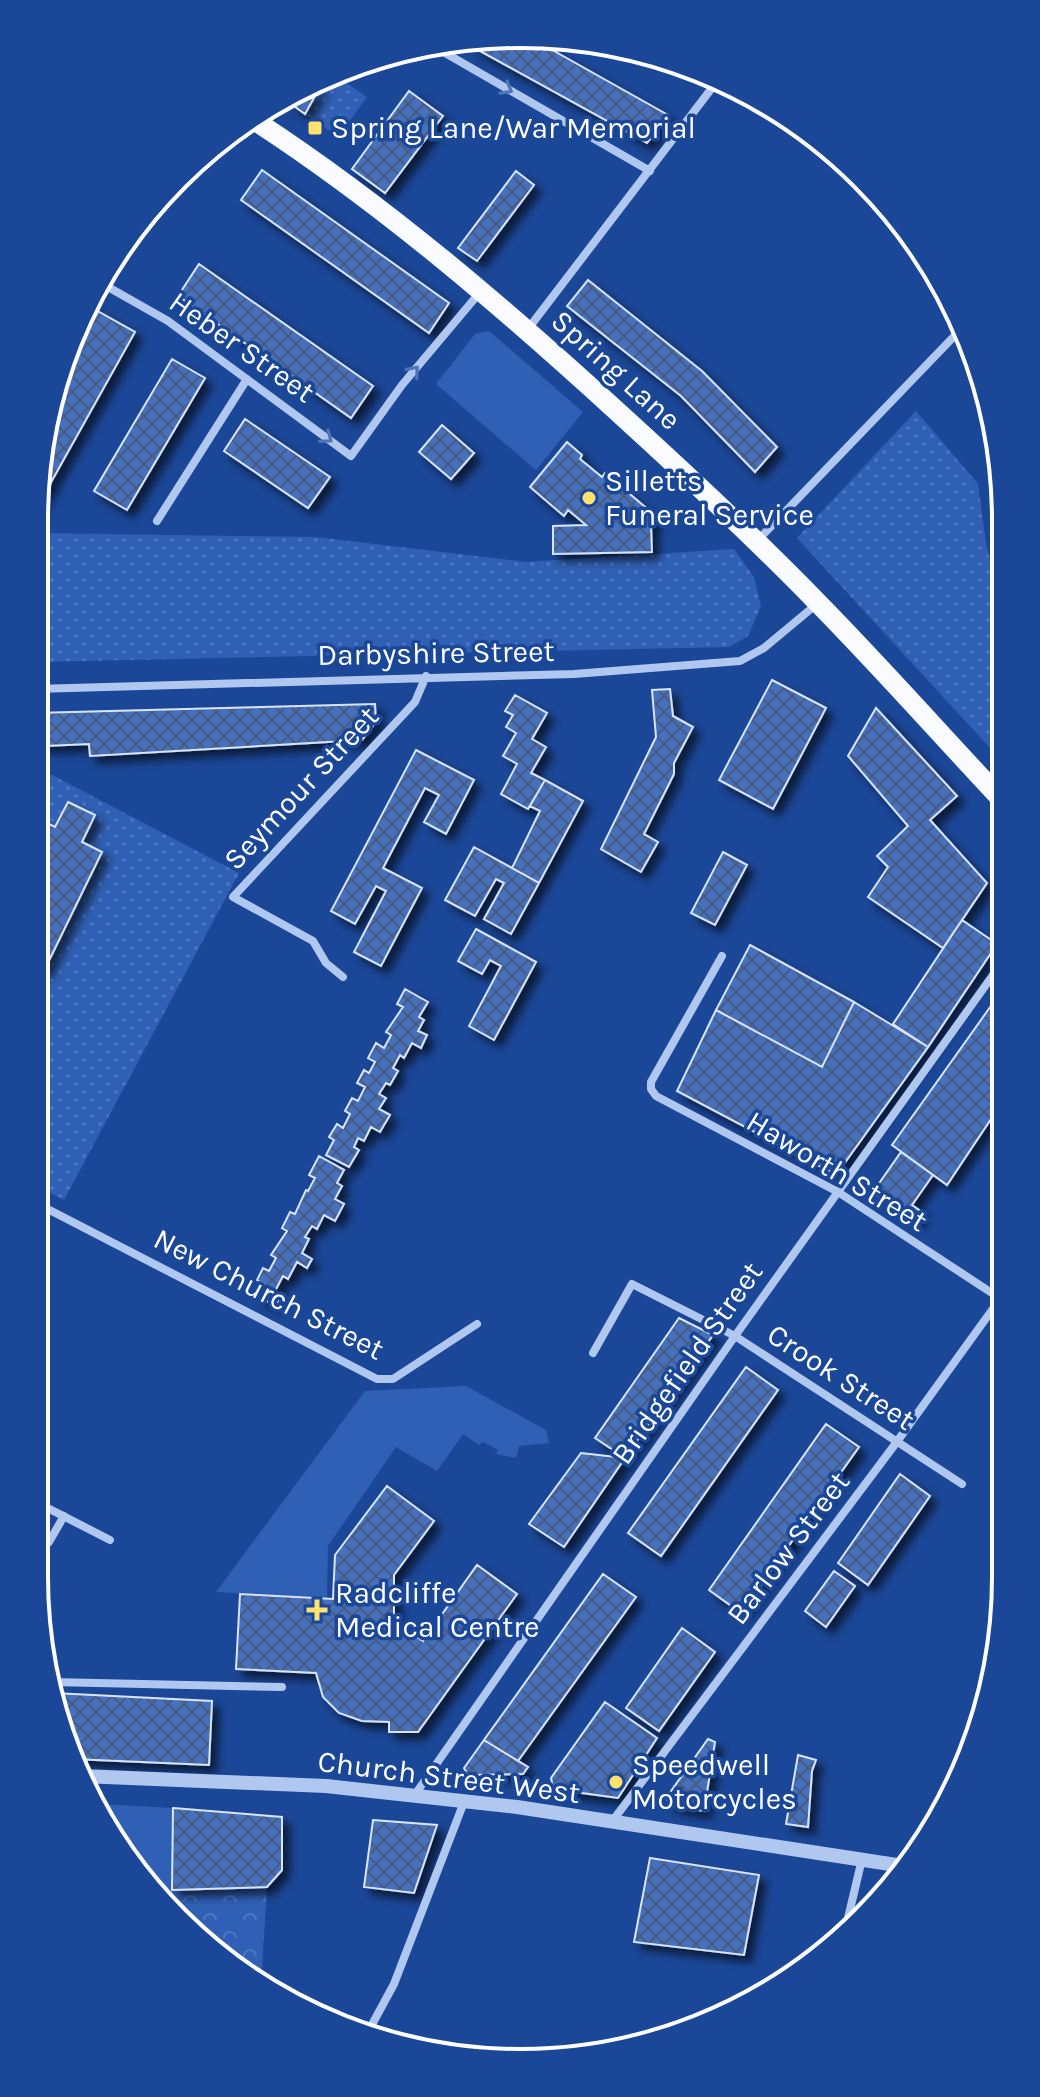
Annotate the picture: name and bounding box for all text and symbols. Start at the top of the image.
one-way arrow [499,79,513,95]
place label: Spring Lane/War Memorial [331,110,696,146]
marker: Spring Lane/War Memorial [306,119,324,137]
street label: Heber Street [162,284,322,410]
street label: Spring Lane [544,303,688,437]
one-way arrow [405,365,419,380]
one-way arrow [318,428,332,442]
place label: Silletts Funeral Service [605,463,814,533]
marker: Silletts Funeral Service [580,489,598,507]
street label: Darbyshire Street [317,633,555,673]
street label: Seymour Street [216,699,386,877]
street label: Haworth Street [740,1103,934,1239]
street label: New Church Street [148,1220,390,1368]
street label: Bridgefield Street [604,1255,770,1471]
street label: Crook Street [761,1316,921,1438]
street label: Barlow Street [719,1464,857,1632]
place label: Radcliffe Medical Centre [335,1575,539,1645]
marker: Radcliffe Medical Centre [306,1599,328,1621]
street label: Church Street West [316,1743,582,1811]
place label: Speedwell Motorcycles [632,1747,797,1817]
marker: Speedwell Motorcycles [607,1773,625,1791]

